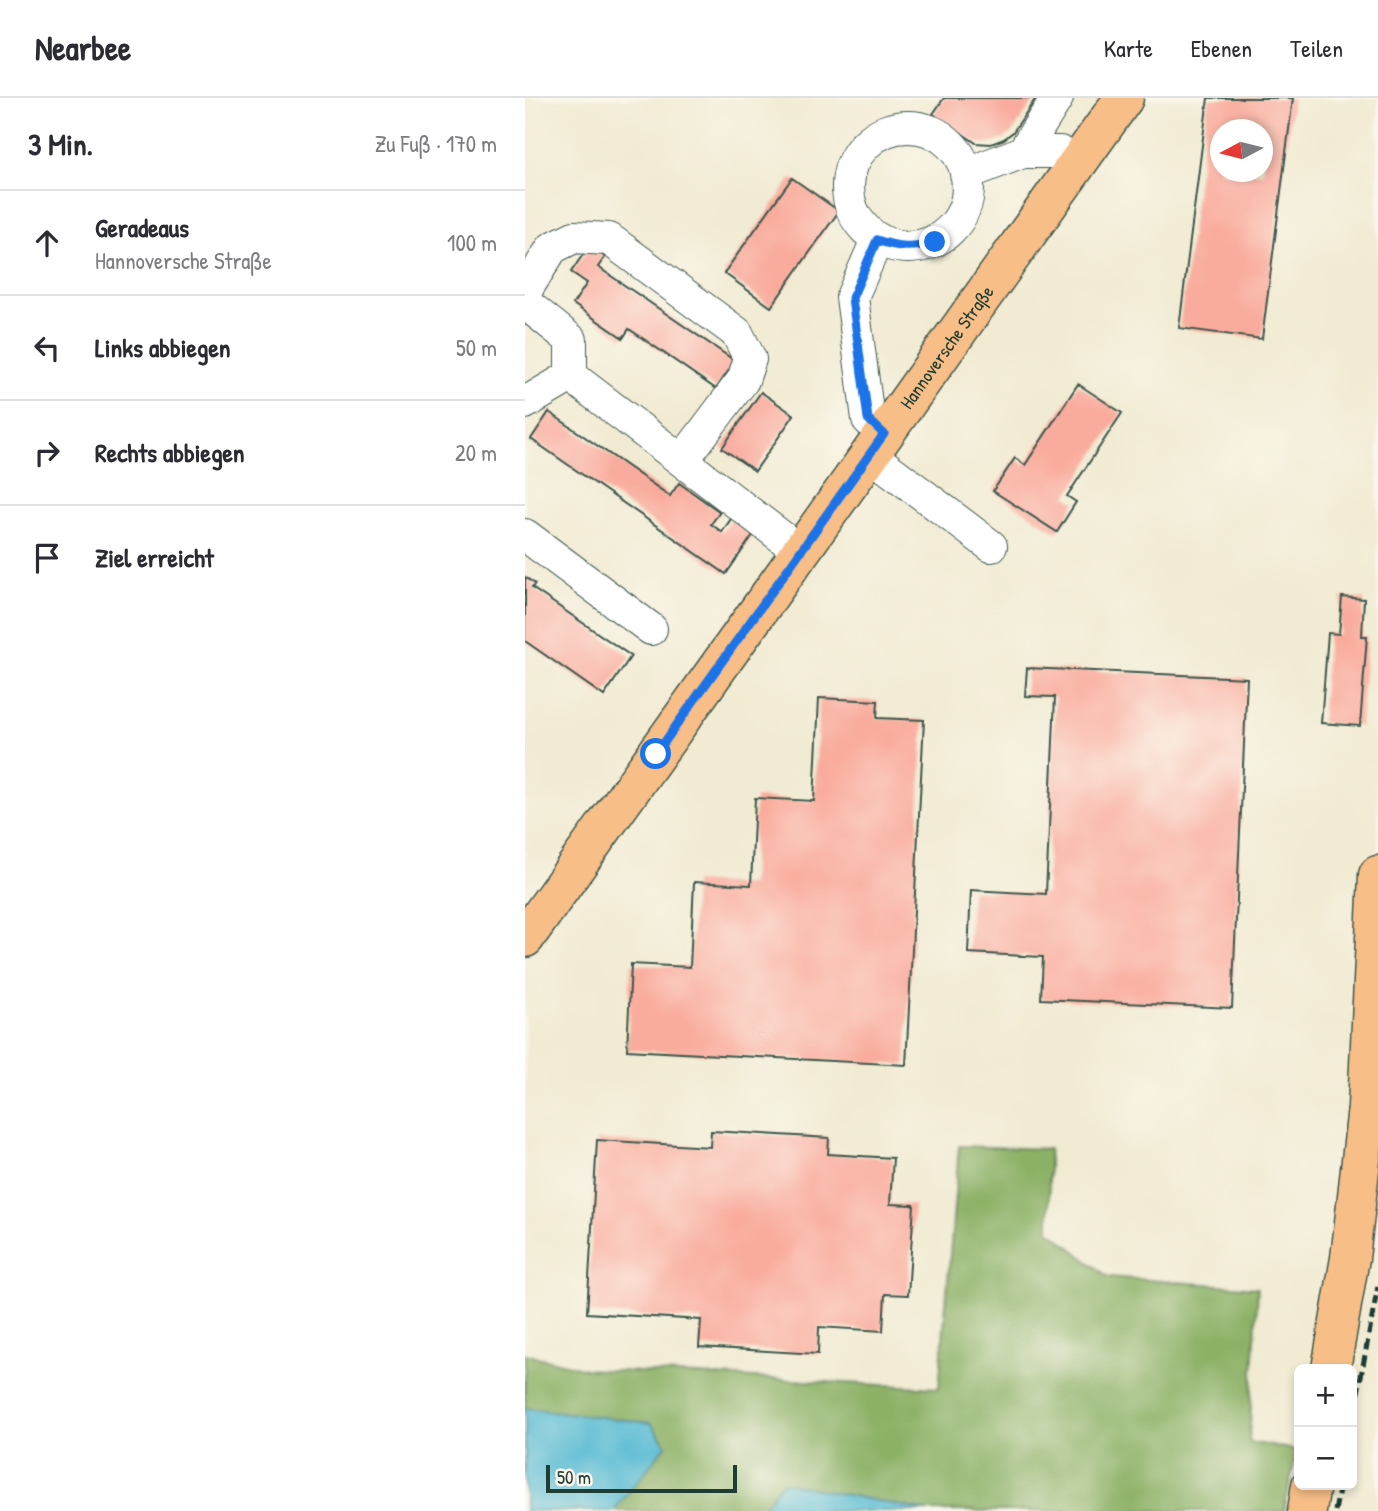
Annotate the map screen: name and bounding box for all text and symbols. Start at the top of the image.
text: Nearbee [35,26,131,70]
text: Karte [1104,32,1153,64]
text: Ebenen [1191,32,1252,64]
text: Teilen [1290,32,1343,64]
north arrow [1210,119,1273,182]
text: 3 Min. [28,124,93,164]
text: Zu Fuß · 170 m [375,128,497,159]
text: Geradeaus [95,210,189,245]
icon: ahead [28,224,66,262]
route end [919,226,950,257]
text: 100 m [447,227,497,258]
text: Hannoversche Straße [95,245,272,276]
street label: Hannoversche Straße [894,280,1000,414]
icon: left [28,329,66,367]
text: Links abbiegen [95,330,231,365]
text: 50 m [456,332,497,363]
icon: right [28,434,66,472]
text: Rechts abbiegen [95,435,245,470]
text: 20 m [455,437,497,468]
icon: arrive [28,539,66,577]
text: Ziel erreicht [95,540,214,575]
route start [640,738,671,769]
map controls [1294,1364,1357,1490]
button: + [1294,1364,1357,1427]
button: − [1294,1427,1357,1490]
scale bar [546,1462,737,1494]
text: 50 m [557,1464,591,1490]

